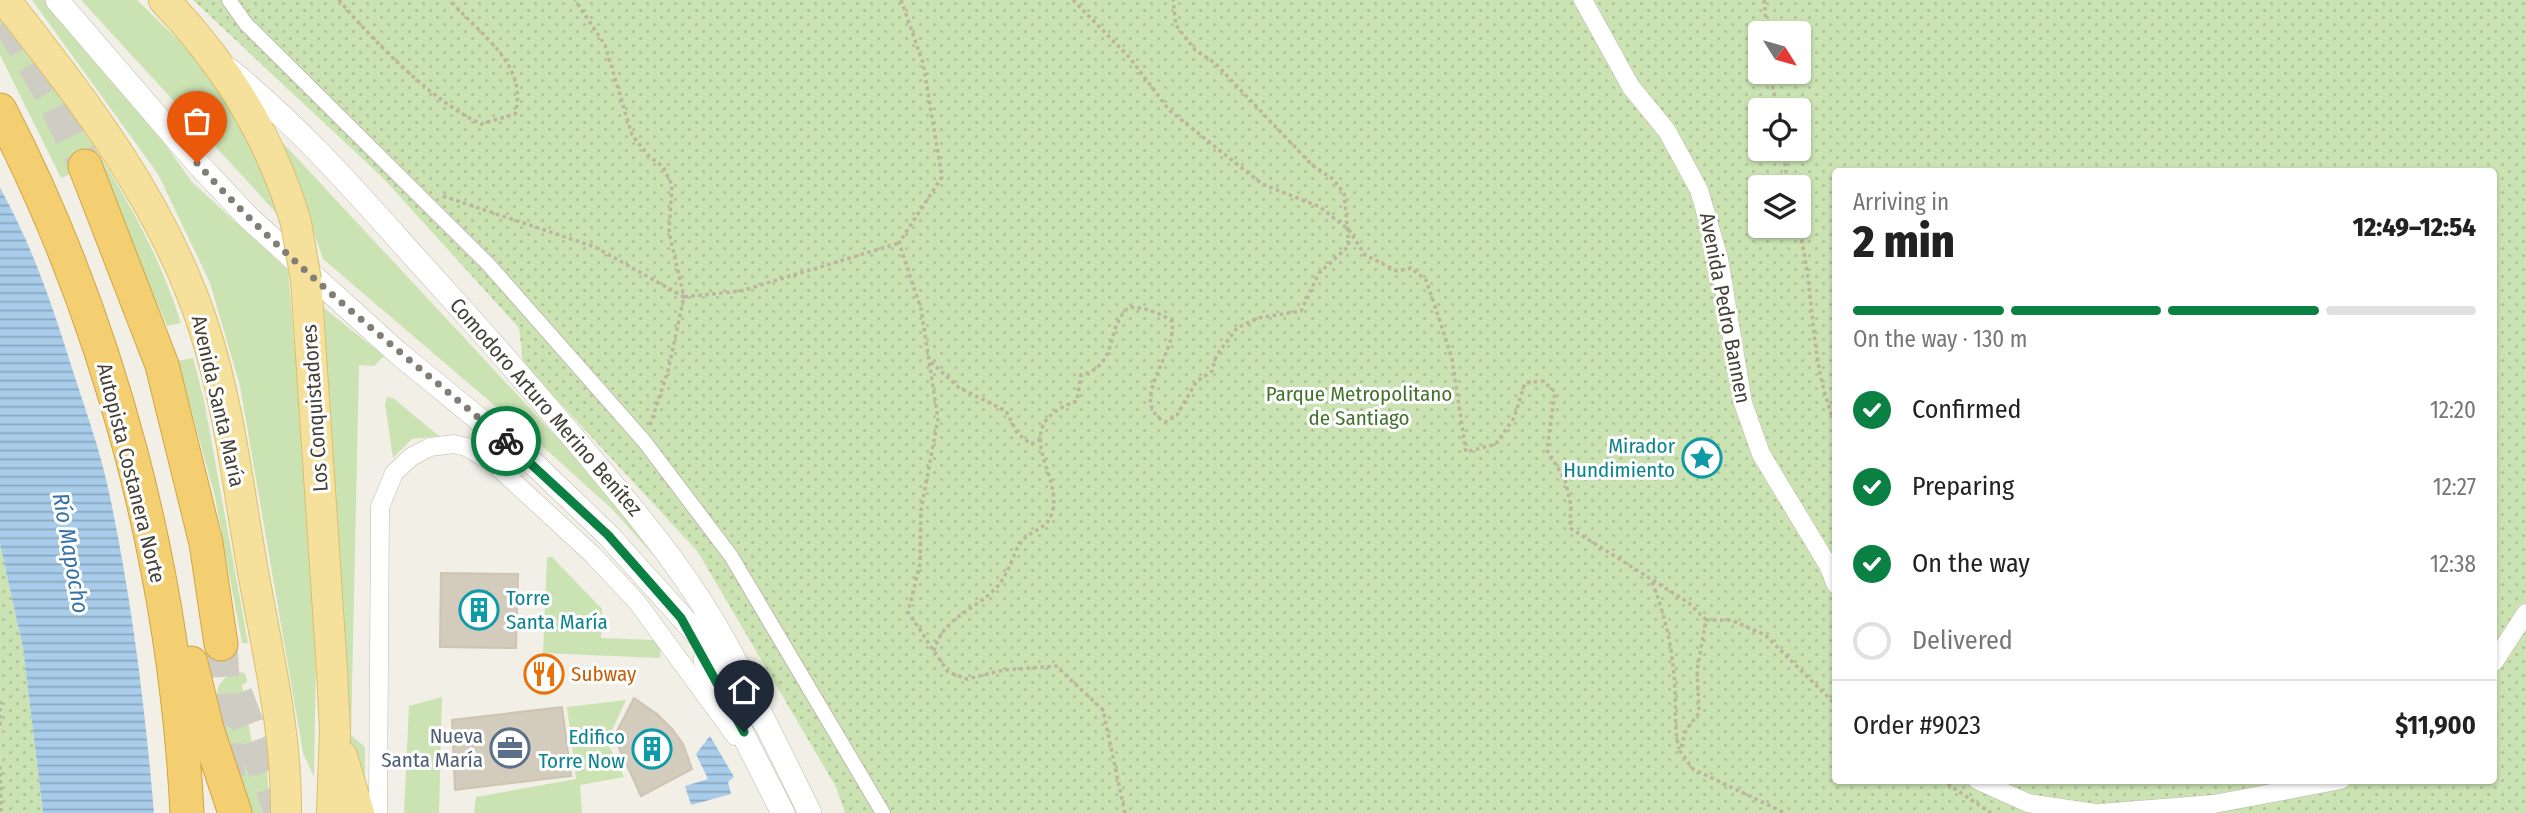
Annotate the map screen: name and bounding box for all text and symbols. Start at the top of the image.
north arrow [1748,21,1811,84]
map controls [1748,21,1811,238]
pin [167,91,227,163]
button: locate [1748,98,1811,161]
icon: bag [178,102,216,140]
button: layers [1748,175,1811,238]
text: Arriving in [1853,188,1949,216]
street label: Avenida Pedro Bannen [1694,211,1756,405]
text: 12:49–12:54 [2353,212,2476,243]
text: 2 min [1853,214,1955,269]
street label: Comodoro Arturo Merino Benítez [444,293,648,521]
street label: Avenida Santa María [186,313,250,489]
street label: Los Conquistadores [296,323,334,493]
text: On the way · 130 m [1853,325,2027,353]
street label: Autopista Costanera Norte [91,360,171,586]
park label: Parque Metropolitano de Santiago [1266,381,1452,431]
icon: check [1853,391,1891,429]
text: Confirmed [1912,394,2022,425]
text: 12:20 [2430,396,2476,424]
courier [471,406,541,476]
icon: bike [487,422,525,460]
place label: Mirador Hundimiento [1563,433,1676,483]
place icon: Mirador Hundimiento [1681,437,1723,479]
icon: check [1853,468,1891,506]
text: Preparing [1912,471,2014,502]
text: 12:27 [2433,473,2476,501]
water label: Río Mapocho [47,491,95,615]
icon: check [1853,545,1891,583]
text: On the way [1912,548,2030,579]
text: 12:38 [2430,550,2476,578]
place label: Torre Santa María [506,585,608,635]
building icon: Torre Santa María [458,589,500,631]
text: Delivered [1912,625,2013,656]
restaurant icon: Subway [523,653,565,695]
pin [714,660,774,732]
place label: Subway [571,661,637,687]
icon: home [725,671,763,709]
text: Order #9023 [1853,710,1981,741]
text: $11,900 [2395,710,2476,741]
place label: Nueva Santa María [381,723,483,773]
place label: Edifico Torre Now [538,724,625,774]
office icon: Nueva Santa María [489,727,531,769]
building icon: Edifico Torre Now [631,728,673,770]

